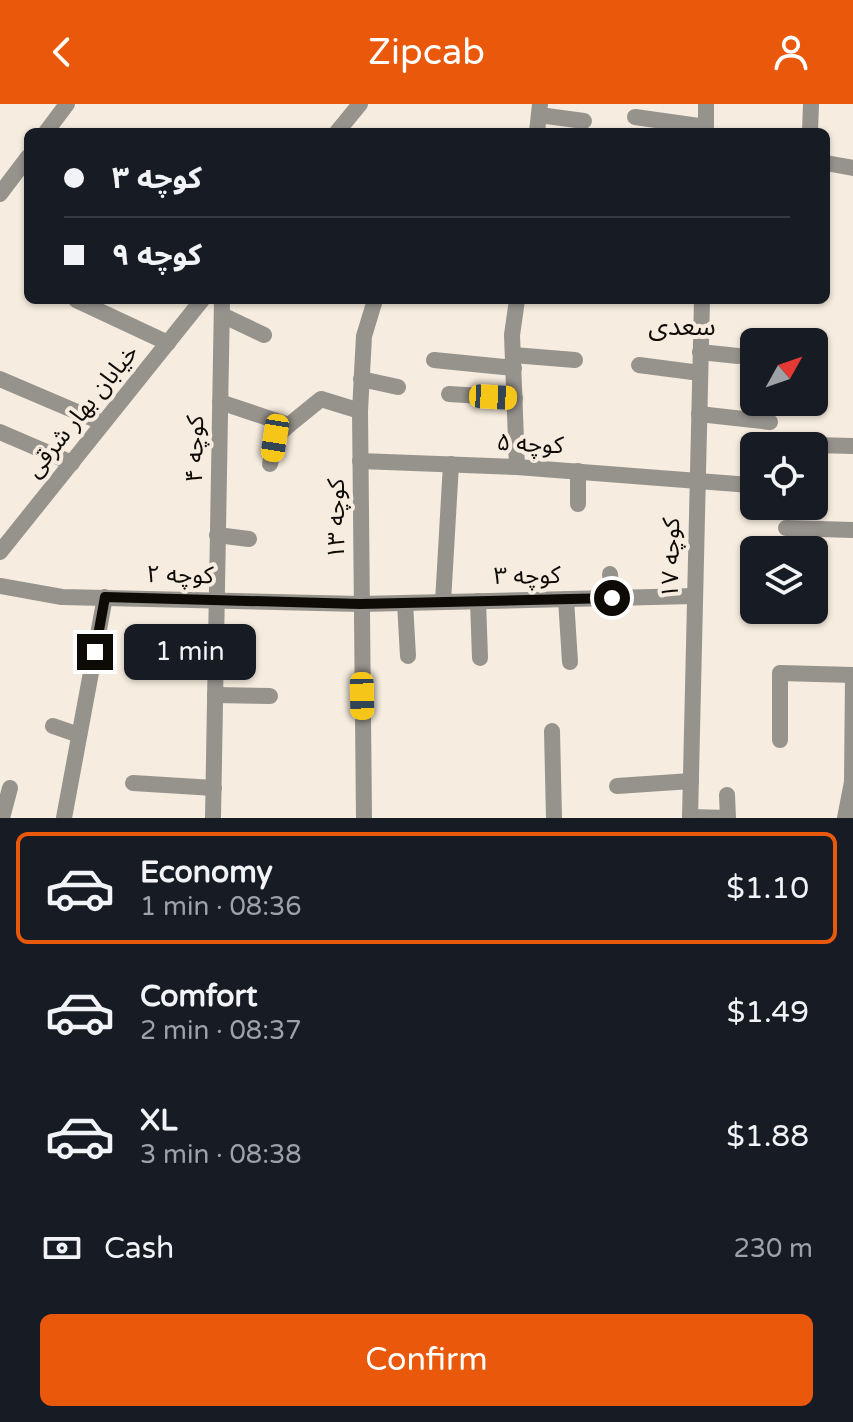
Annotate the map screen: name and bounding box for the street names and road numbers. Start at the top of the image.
street label: خیابان بهار شرقی [19,339,145,483]
street label: کوچه ۴ [180,414,210,483]
street label: کوچه ۵ [496,428,565,460]
street label: کوچه ۱۳ [322,478,351,559]
street label: کوچه ۱۷ [656,516,686,599]
street label: کوچه ۲ [146,560,215,590]
street label: کوچه ۳ [493,561,562,591]

